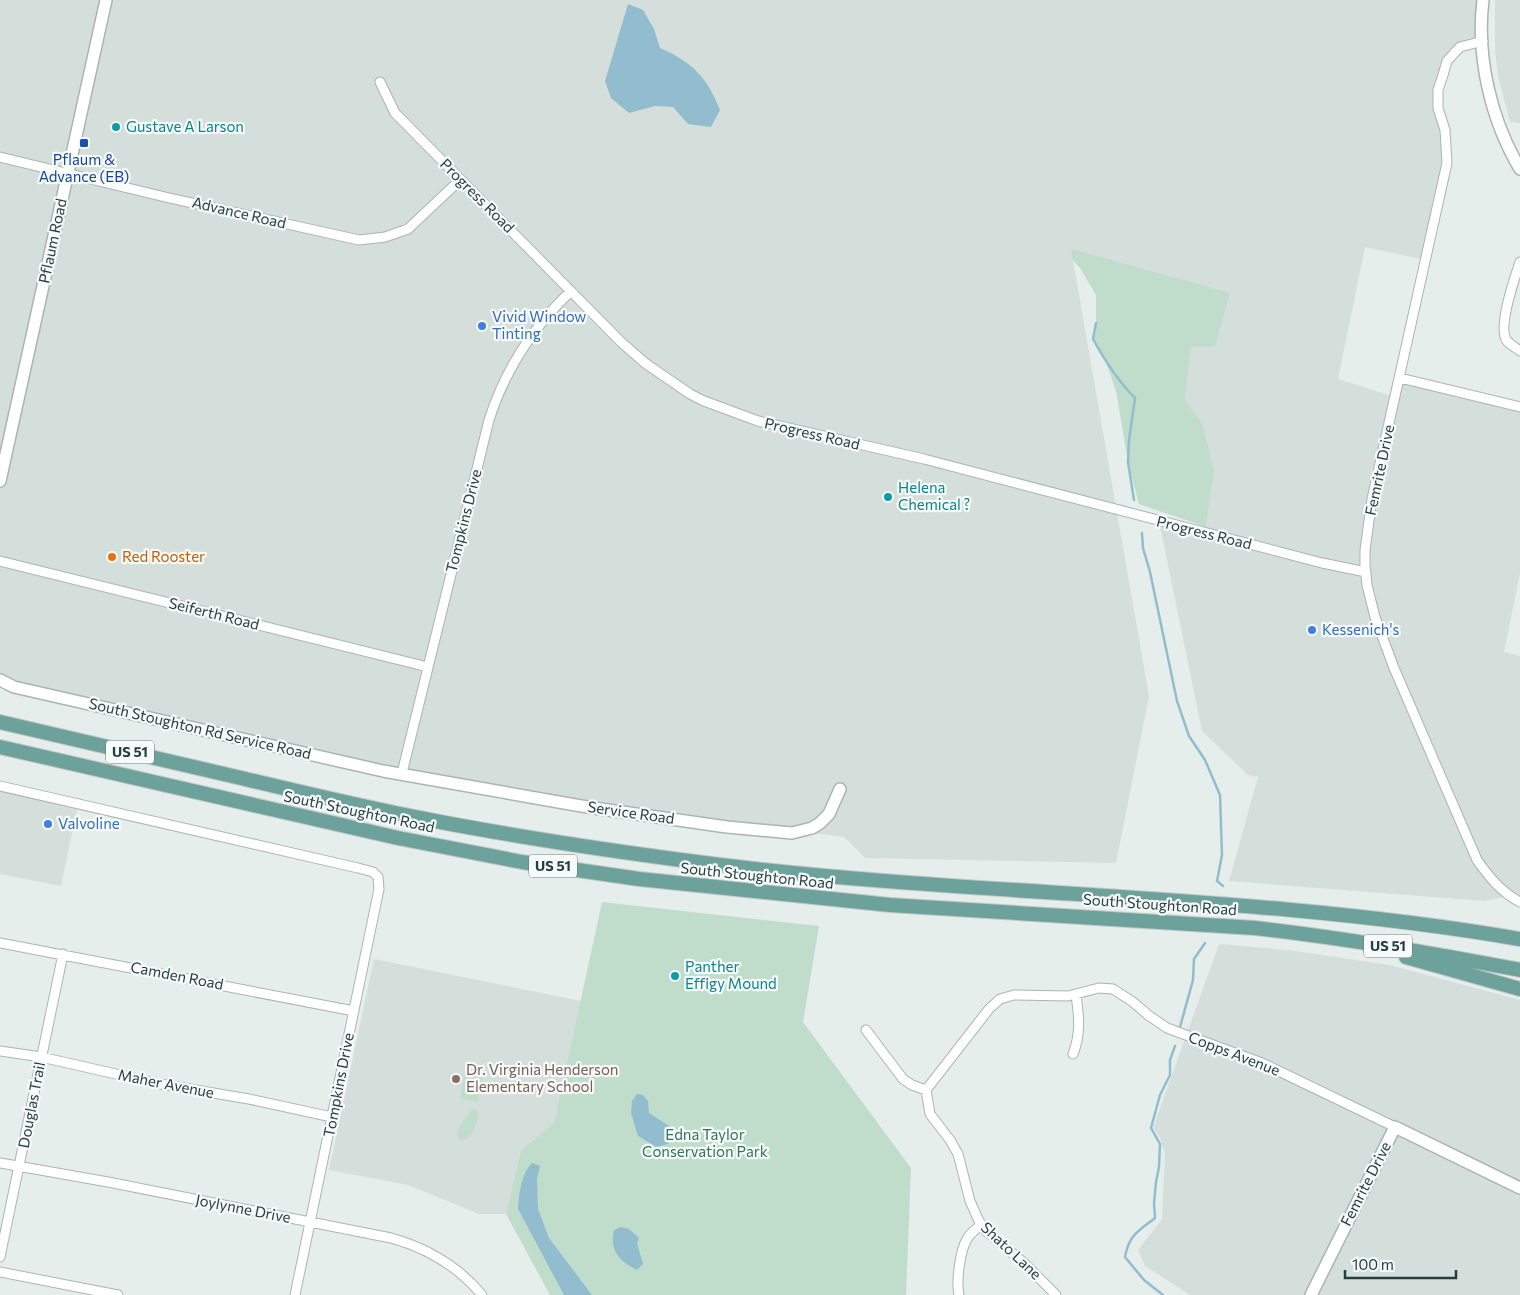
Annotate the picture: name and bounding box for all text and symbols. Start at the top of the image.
place label: Gustave A Larson [126,117,244,135]
marker: Gustave A Larson [110,121,122,133]
marker: Pflaum & Advance (EB) [78,137,90,149]
place label: Pflaum & Advance (EB) [39,150,129,185]
street label: Progress Road [437,154,519,236]
street label: Advance Road [190,192,288,232]
street label: Pflaum Road [34,197,70,285]
place label: Vivid Window Tinting [492,307,586,342]
marker: Vivid Window Tinting [476,320,488,332]
street label: Progress Road [763,413,862,453]
street label: Femrite Drive [1361,423,1397,517]
street label: Tompkins Drive [441,467,485,574]
place label: Helena Chemical ? [898,478,970,513]
marker: Helena Chemical ? [882,491,894,503]
street label: Progress Road [1155,512,1254,553]
place label: Red Rooster [122,547,205,565]
marker: Red Rooster [106,551,118,563]
street label: Seiferth Road [167,593,261,633]
place label: Kessenich's [1322,620,1399,638]
marker: Kessenich's [1306,624,1318,636]
street label: South Stoughton Rd Service Road [87,694,313,762]
road number: US 51 [106,740,154,764]
street label: South Stoughton Road [282,786,436,836]
street label: Service Road [587,797,676,827]
place label: Valvoline [58,814,120,832]
marker: Valvoline [42,818,54,830]
road number: US 51 [529,854,577,878]
street label: South Stoughton Road [680,858,835,892]
street label: South Stoughton Road [1083,890,1238,918]
road number: US 51 [1364,934,1412,958]
street label: Camden Road [129,957,225,993]
place label: Panther Effigy Mound [685,957,777,992]
marker: Panther Effigy Mound [669,970,681,982]
street label: Copps Avenue [1186,1027,1283,1079]
street label: Tompkins Drive [319,1031,357,1139]
street label: Douglas Trail [14,1060,48,1150]
place label: Dr. Virginia Henderson Elementary School [466,1060,618,1095]
street label: Maher Avenue [117,1065,216,1101]
marker: Dr. Virginia Henderson Elementary School [450,1073,462,1085]
park label: Edna Taylor Conservation Park [642,1125,768,1160]
street label: Femrite Drive [1336,1138,1394,1229]
street label: Joylynne Drive [194,1190,292,1226]
street label: Shato Lane [978,1218,1046,1283]
scale bar [1345,1248,1456,1280]
text: 100 m [1352,1255,1394,1273]

